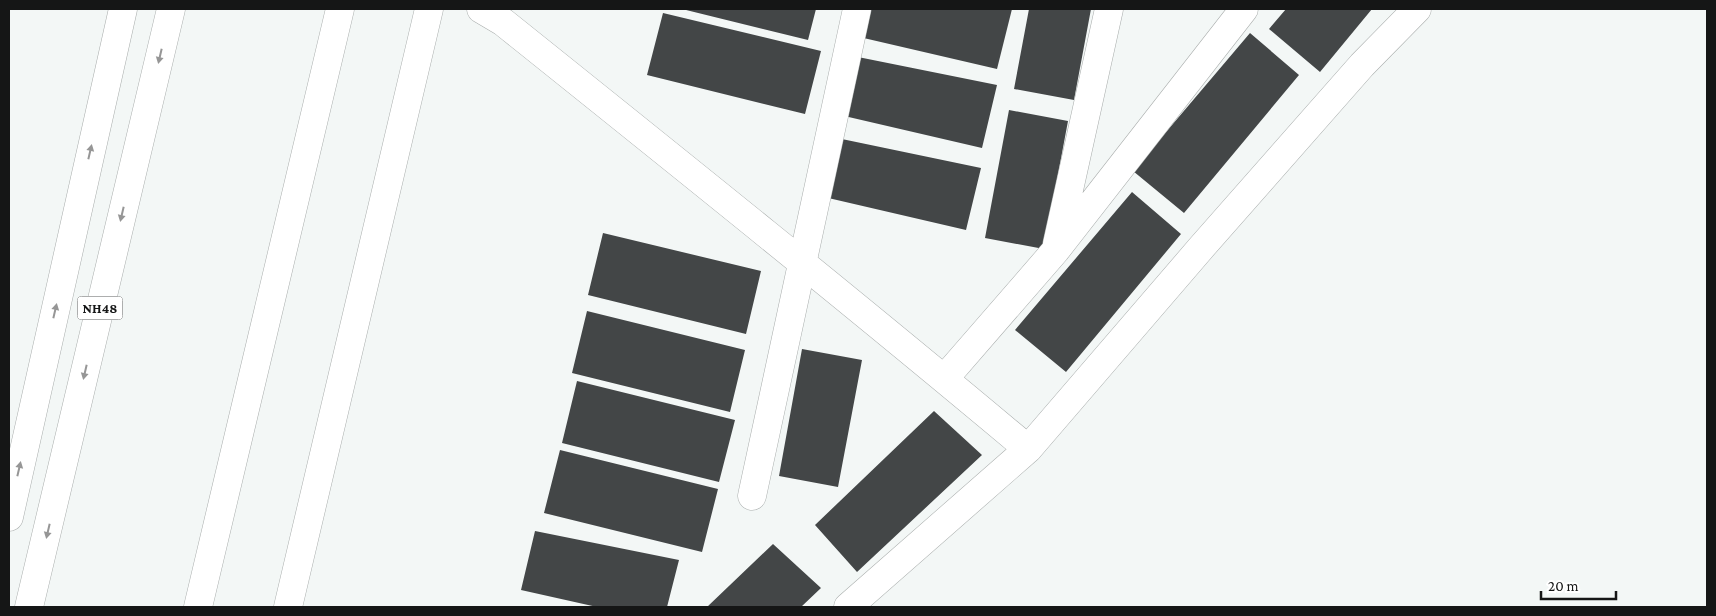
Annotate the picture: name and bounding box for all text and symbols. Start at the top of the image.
one-way arrow [156,49,164,64]
one-way arrow [87,144,95,160]
one-way arrow [118,207,126,222]
road number: NH48 [78,296,122,320]
one-way arrow [51,303,59,318]
one-way arrow [81,365,89,380]
one-way arrow [15,462,23,477]
one-way arrow [44,523,52,538]
scale bar [1541,568,1616,600]
text: 20 m [1548,578,1579,594]

